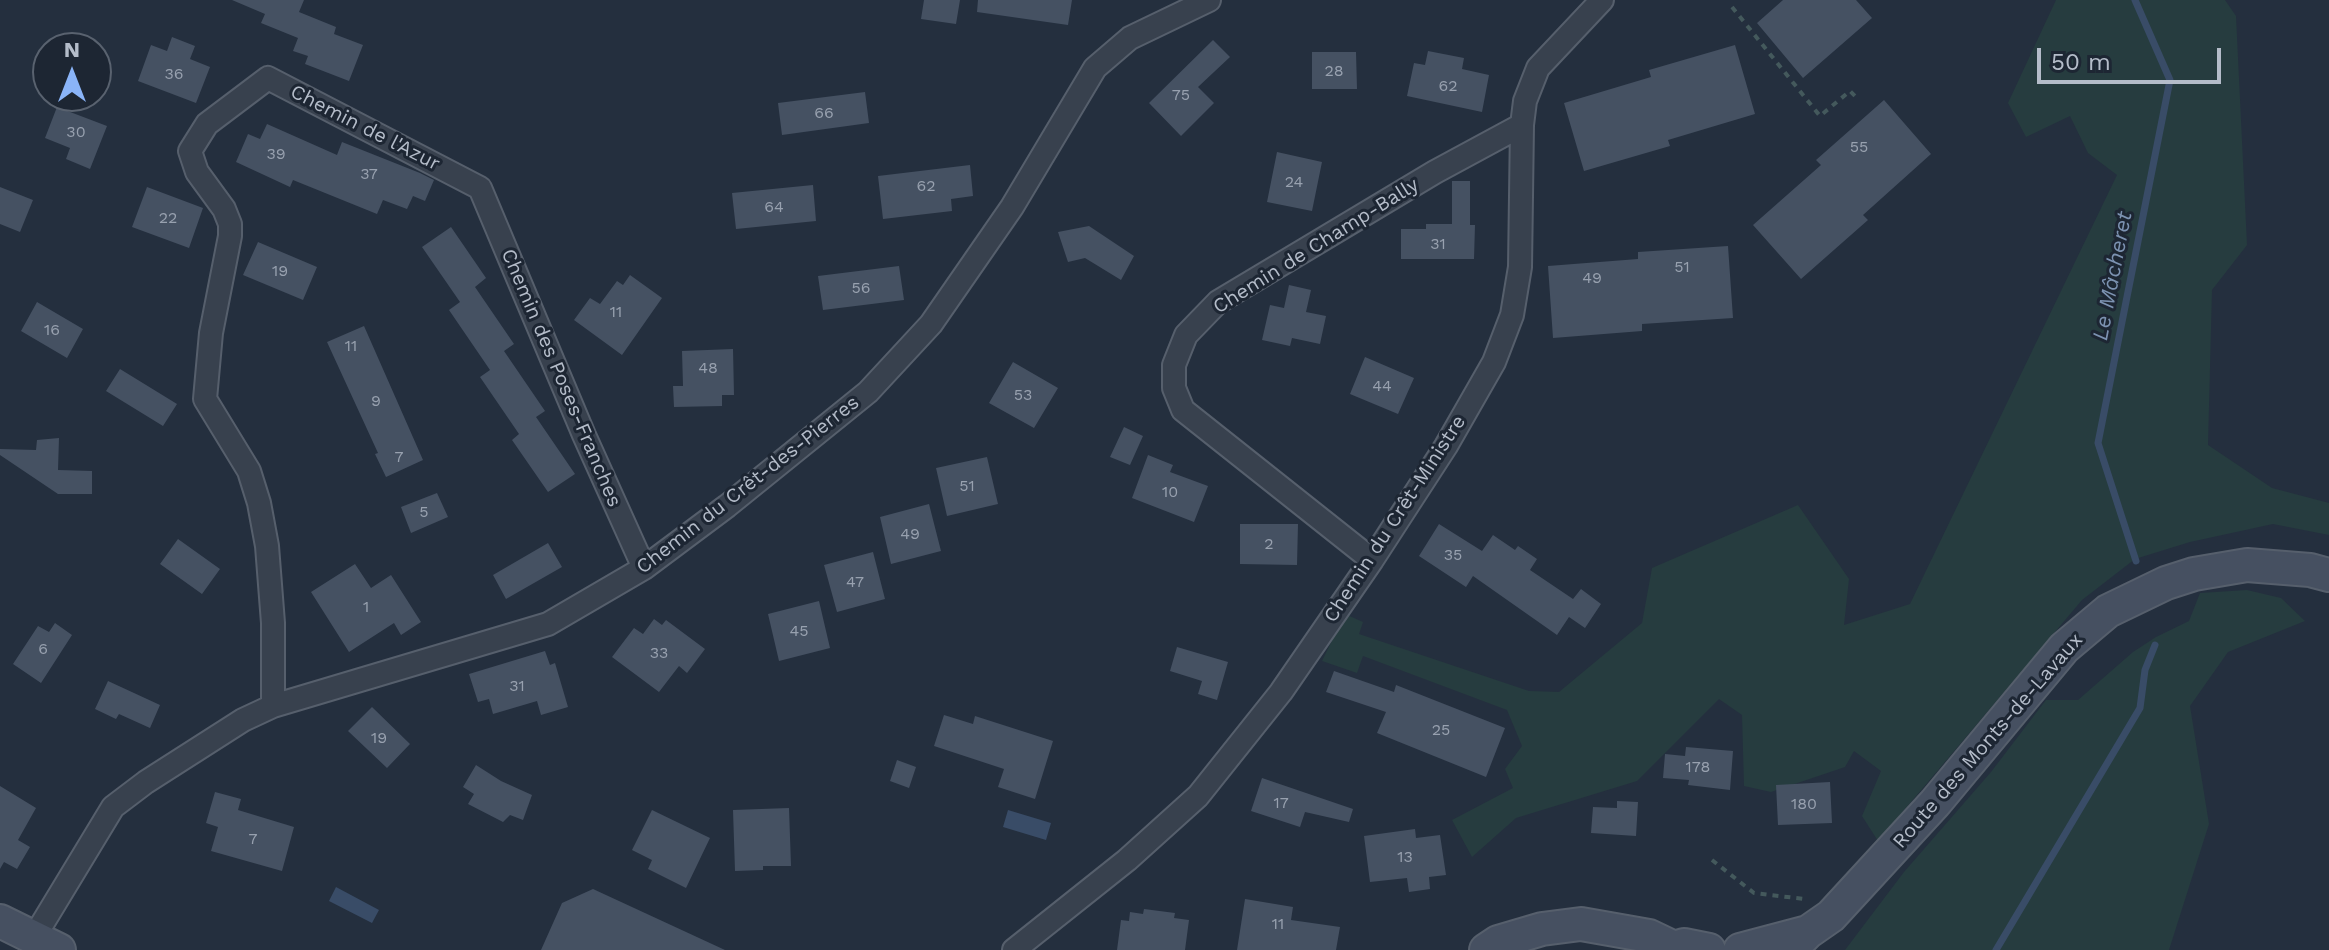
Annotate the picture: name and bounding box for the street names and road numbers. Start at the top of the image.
street label: Chemin de l'Azur [286,80,444,176]
street label: Chemin de Champ-Bally [1209,173,1423,319]
street label: Chemin des Poses-Franches [496,245,626,511]
street label: Chemin du Crêt-des-Pierres [632,391,864,579]
street label: Chemin du Crêt-Ministre [1319,411,1471,627]
street label: Route des Monts-de-Lavaux [1888,628,2088,854]

